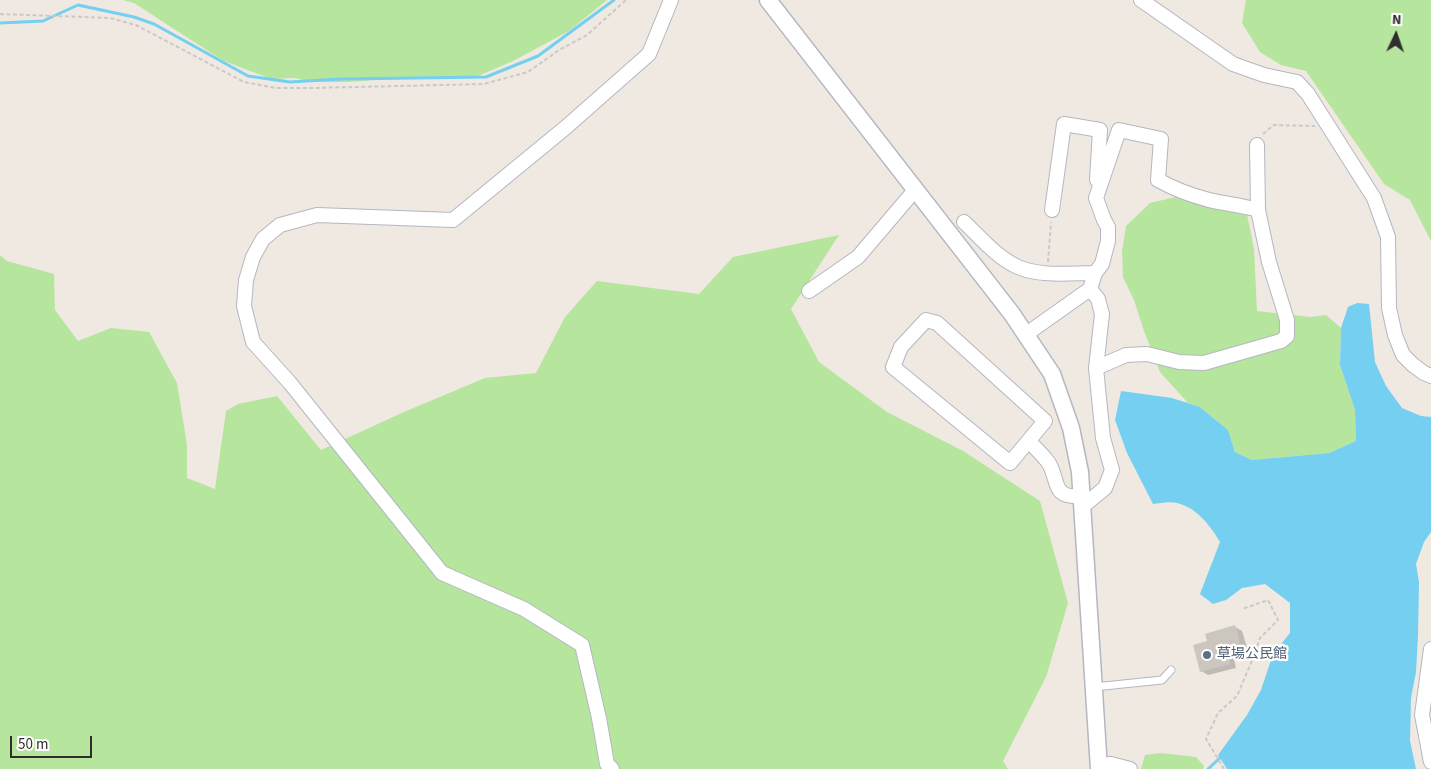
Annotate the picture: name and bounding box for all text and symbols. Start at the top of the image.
north arrow [1371,10,1421,60]
text: N [1392,10,1402,30]
place label: 草場公民館 [1217,647,1287,663]
marker: 草場公民館 [1201,649,1213,661]
scale bar [12,726,95,758]
text: 50 m [18,734,48,755]

